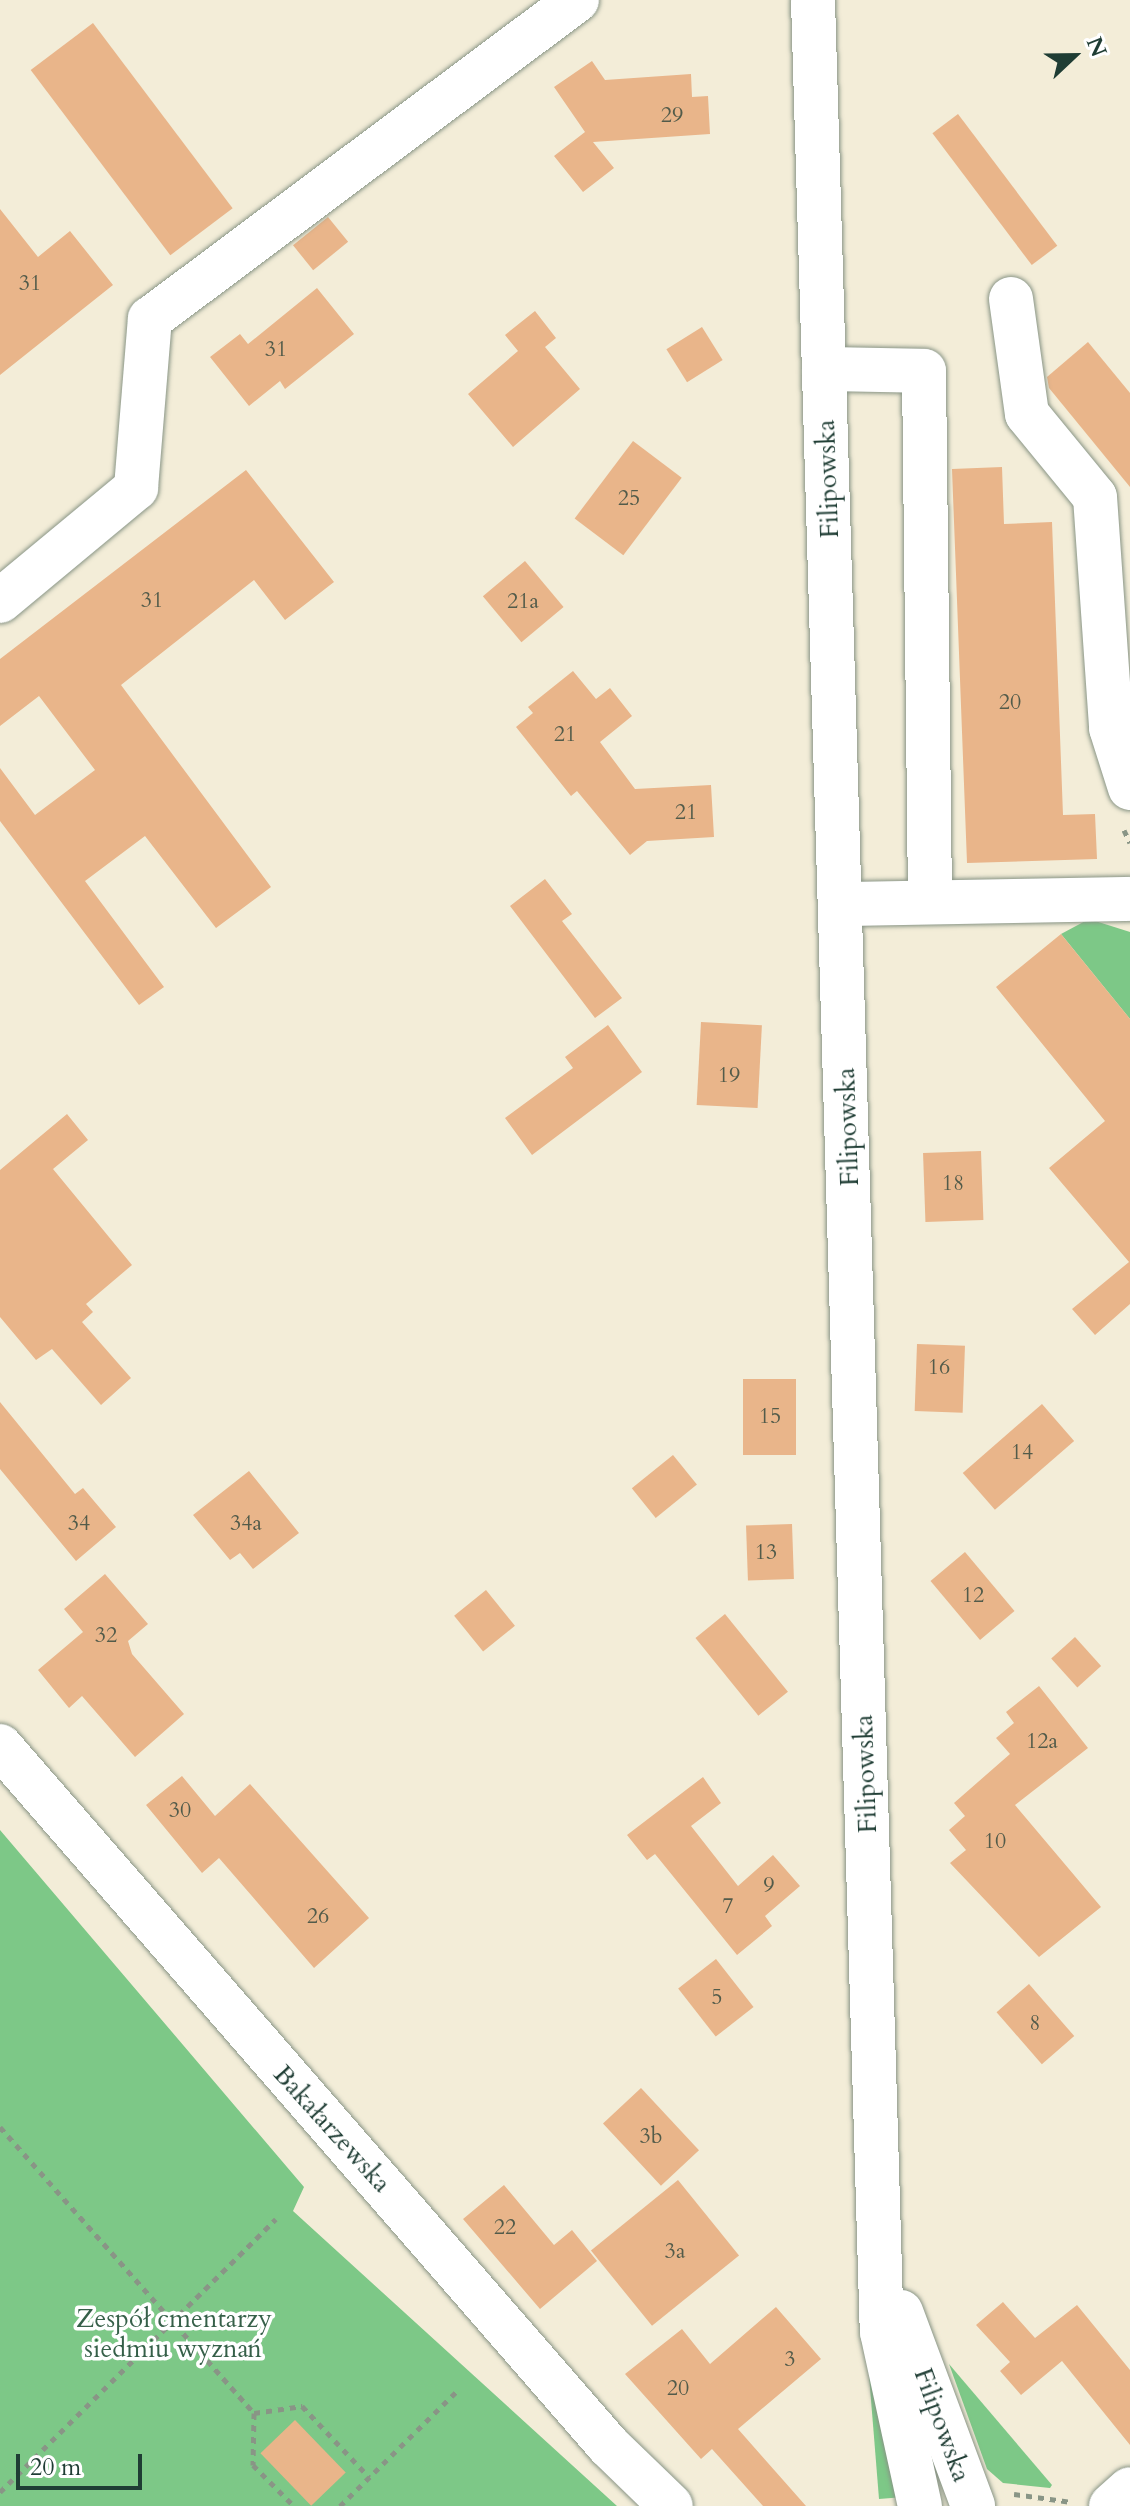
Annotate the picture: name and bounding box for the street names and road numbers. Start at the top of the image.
street label: Filipowska [810,419,846,539]
street label: Filipowska [830,1067,866,1187]
street label: Filipowska [848,1714,884,1834]
street label: Bakałarzewska [267,2059,397,2199]
street label: Filipowska [907,2364,977,2486]

